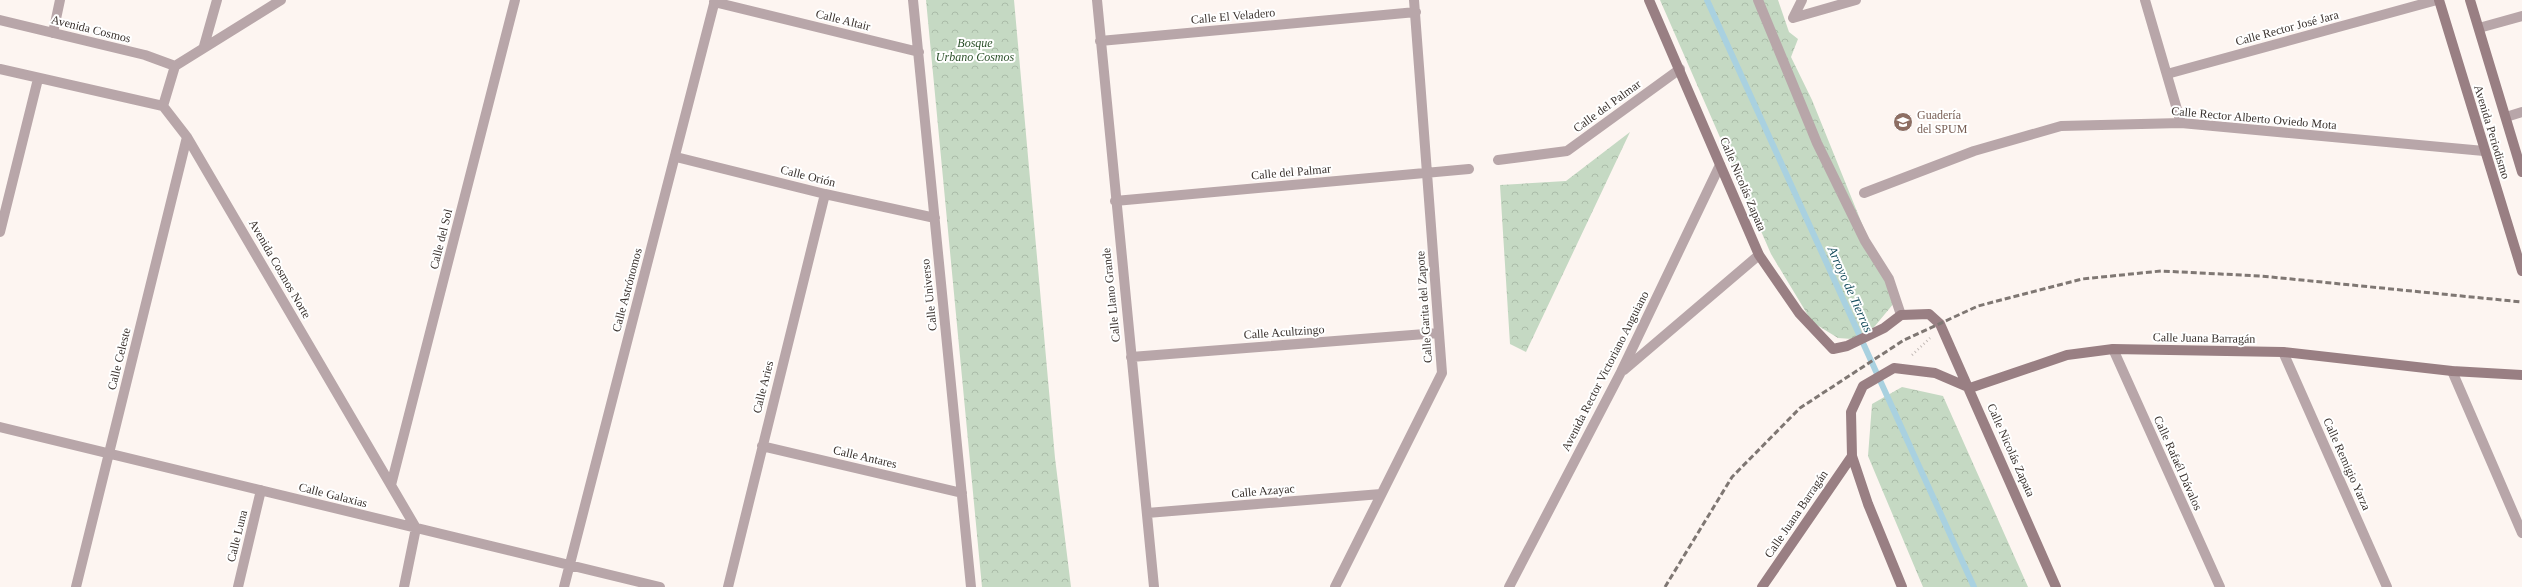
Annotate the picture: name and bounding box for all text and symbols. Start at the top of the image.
street label: Calle El Veladero [1190,5,1276,27]
street label: Calle Altair [814,6,872,34]
street label: Calle Rector José Jara [2234,7,2341,49]
street label: Avenida Cosmos [50,12,133,46]
park label: Bosque Urbano Cosmos [936,36,1014,64]
street label: Calle del Palmar [1571,77,1643,135]
street label: Avenida Periodismo [2471,83,2513,181]
street label: Calle Rector Alberto Oviedo Mota [2171,104,2338,132]
place label: Guadería del SPUM [1917,108,1968,136]
school or university icon: Guadería del SPUM [1892,111,1914,133]
street label: Calle Nicolás Zapata [1717,135,1769,234]
street label: Calle Orión [779,162,837,190]
street label: Calle del Palmar [1251,162,1331,182]
street label: Calle del Sol [427,207,455,271]
street label: Avenida Cosmos Norte [246,217,314,321]
water label: Arroyo de Tierras [1824,243,1876,335]
street label: Calle Astrónomos [609,246,645,334]
street label: Calle Llano Grande [1099,247,1123,343]
street label: Calle Garita del Zapote [1413,251,1435,363]
street label: Calle Universo [918,258,940,332]
street label: Avenida Rector Victoriano Anguiano [1558,289,1652,453]
street label: Calle Acultzingo [1243,322,1325,342]
street label: Calle Celeste [105,326,133,392]
street label: Calle Juana Barragán [2153,330,2255,346]
street label: Calle Aries [750,359,776,415]
street label: Calle Nicolás Zapata [1984,401,2038,499]
street label: Calle Rafaél Dávalos [2151,414,2205,513]
street label: Calle Remigio Yarza [2320,416,2374,513]
street label: Calle Antares [832,443,899,471]
street label: Calle Juana Barragán [1762,468,1830,560]
street label: Calle Galaxias [297,480,369,510]
street label: Calle Azayac [1231,481,1295,501]
street label: Calle Luna [224,508,250,563]

